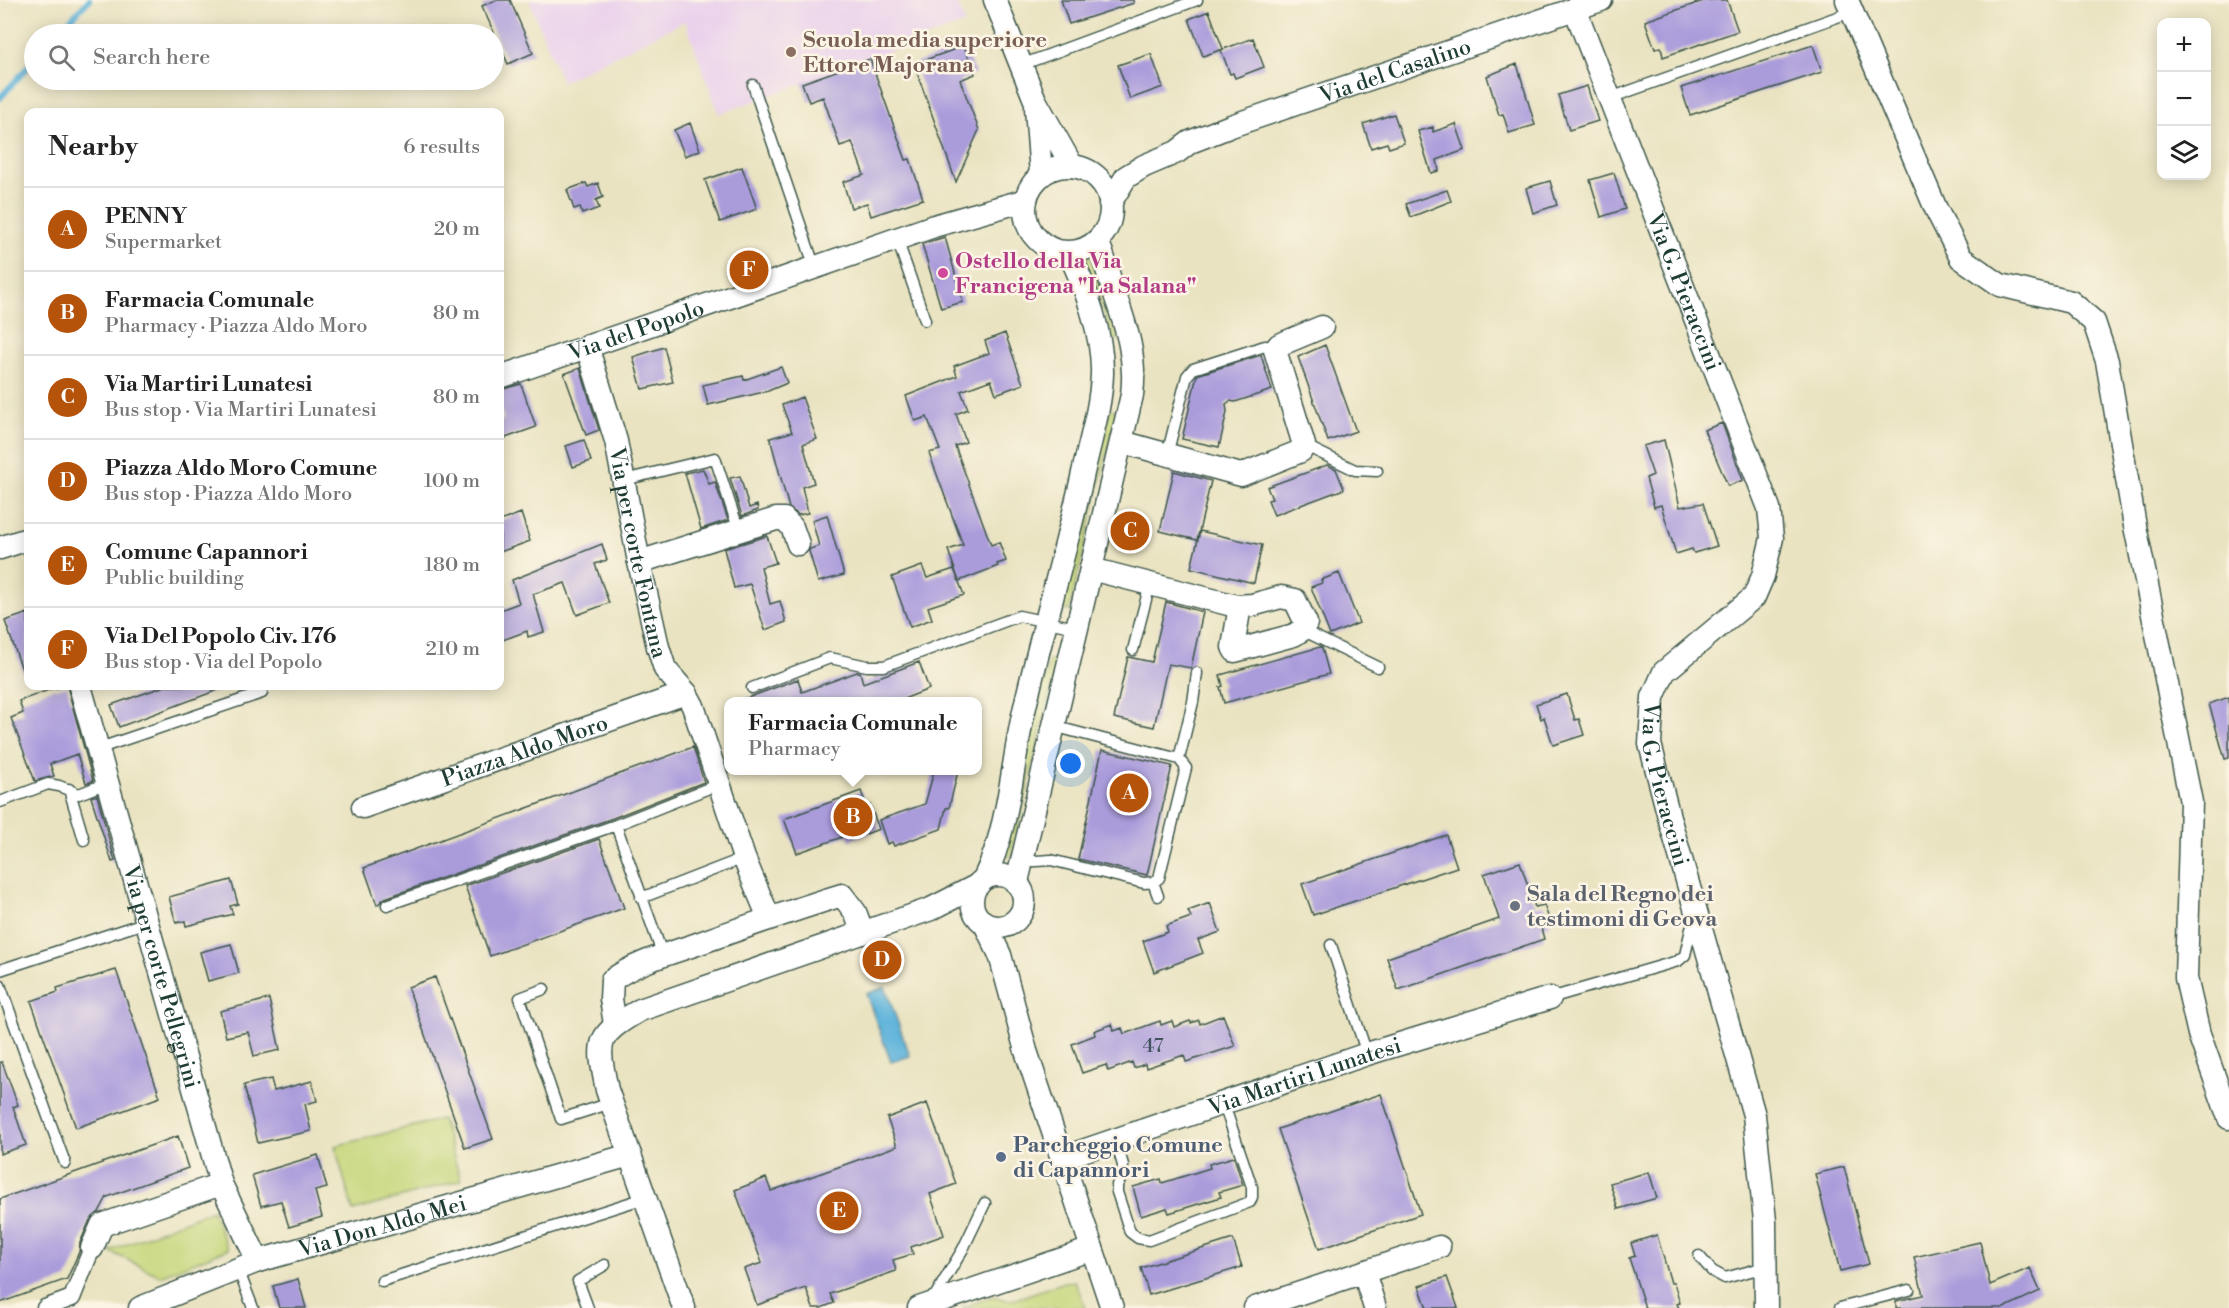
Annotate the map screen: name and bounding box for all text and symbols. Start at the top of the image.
map controls [2157,18,2211,180]
button: + [2157,18,2211,72]
search box [24,24,504,90]
place label: Scuola media superiore Ettore Majorana [803,27,1047,79]
street label: Via del Casalino [1315,33,1475,110]
icon: search [45,41,78,74]
text: Search here [93,44,210,71]
marker: Scuola media superiore Ettore Majorana [784,45,798,59]
button: − [2157,72,2211,126]
button: layers [2157,126,2211,180]
text: Nearby [48,131,138,163]
text: 6 results [403,135,480,160]
text: PENNY [105,203,187,230]
street label: Via G. Pieraccini [1640,208,1726,375]
text: A [60,217,75,242]
text: 20 m [434,217,480,242]
text: Supermarket [105,230,222,255]
pin: F [730,248,768,292]
place label: Ostello della Via Francigena "La Salana" [955,248,1197,300]
marker: Ostello della Via Francigena "La Salana" [936,266,950,280]
text: Farmacia Comunale [105,287,314,314]
street label: Via del Popolo [564,295,708,368]
text: B [60,301,75,326]
text: 80 m [433,301,480,326]
text: Pharmacy · Piazza Aldo Moro [105,314,368,339]
text: Via Martiri Lunatesi [105,371,312,398]
text: C [60,385,75,410]
text: 80 m [433,385,480,410]
text: Bus stop · Via Martiri Lunatesi [105,398,377,423]
street label: Via per corte Fontana [602,444,673,662]
text: Piazza Aldo Moro Comune [105,455,377,482]
text: D [60,469,75,494]
text: 100 m [424,469,480,494]
text: Bus stop · Piazza Aldo Moro [105,482,352,507]
pin: C [1110,508,1150,554]
text: Comune Capannori [105,539,308,566]
text: E [61,553,74,578]
text: 180 m [425,553,480,578]
text: Public building [105,566,244,591]
text: Via Del Popolo Civ. 176 [105,623,336,650]
text: F [60,637,75,662]
text: 210 m [425,637,480,662]
text: Bus stop · Via del Popolo [105,650,322,675]
popup [724,697,982,775]
street label: Via G. Pieraccini [1634,701,1694,869]
street label: Piazza Aldo Moro [438,710,612,793]
text: Farmacia Comunale [748,710,958,737]
text: Pharmacy [748,737,841,762]
your location [1056,749,1085,778]
pin: A [1110,770,1148,816]
pin: B [834,794,872,840]
street label: Via per corte Pellegrini [116,861,205,1092]
place label: Sala del Regno dei testimoni di Geova [1527,881,1718,933]
marker: Sala del Regno dei testimoni di Geova [1508,899,1522,913]
pin: D [862,938,902,982]
street label: Via Martiri Lunatesi [1204,1032,1405,1123]
house number: 47 [1142,1034,1164,1059]
place label: Parcheggio Comune di Capannori [1013,1132,1223,1184]
marker: Parcheggio Comune di Capannori [994,1150,1008,1164]
pin: E [820,1188,858,1234]
street label: Via Don Aldo Mei [294,1190,470,1264]

